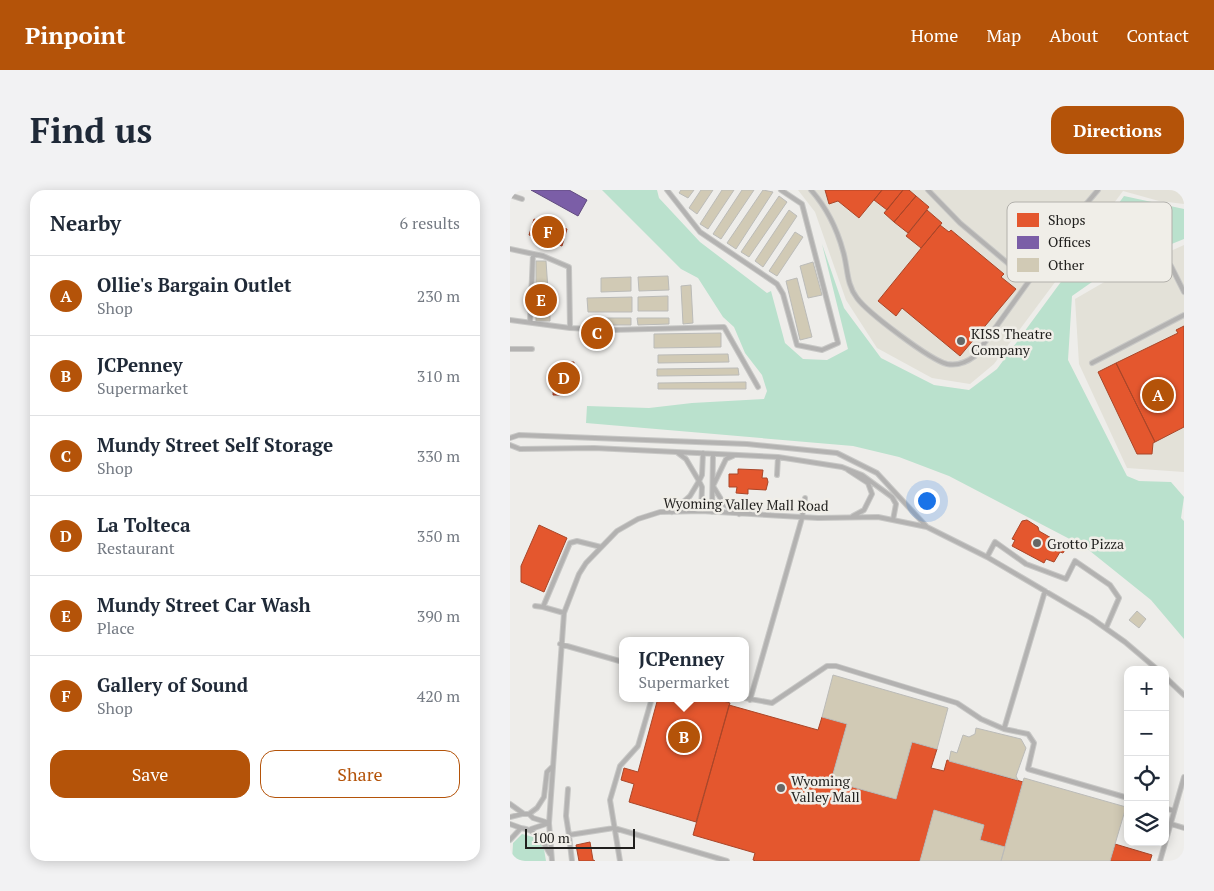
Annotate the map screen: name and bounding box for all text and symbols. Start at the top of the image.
text: Pinpoint [25,19,126,51]
text: Home [911,23,958,47]
text: Map [986,23,1021,47]
text: About [1049,23,1098,47]
text: Contact [1126,23,1189,47]
button: Directions [1051,106,1184,154]
text: Find us [30,107,152,153]
legend [1007,202,1172,282]
text: Nearby [50,209,121,237]
text: Shops [1048,210,1085,229]
text: 6 results [400,212,460,234]
pin: F [532,213,564,251]
text: Offices [1048,232,1091,251]
text: Other [1048,255,1085,274]
text: Ollie's Bargain Outlet [97,272,292,297]
pin: E [525,281,557,319]
text: A [60,285,72,307]
text: 230 m [417,285,460,307]
text: Shop [97,297,133,319]
pin: C [581,314,613,352]
place label: KISS Theatre Company [971,324,1052,359]
marker: KISS Theatre Company [955,335,967,347]
text: JCPenney [97,352,183,377]
pin: D [548,359,580,397]
text: B [61,365,71,387]
text: 310 m [417,365,460,387]
pin: A [1142,376,1174,414]
text: Supermarket [97,377,188,399]
text: Mundy Street Self Storage [97,432,333,457]
text: C [61,445,71,467]
text: 330 m [417,445,460,467]
text: Shop [97,457,133,479]
your location [914,488,940,514]
street label: Wyoming Valley Mall Road [663,493,829,515]
text: La Tolteca [97,512,191,537]
text: D [60,525,72,547]
text: 350 m [417,525,460,547]
place label: Grotto Pizza [1047,534,1124,553]
text: Restaurant [97,537,175,559]
marker: Grotto Pizza [1031,537,1043,549]
text: Mundy Street Car Wash [97,592,311,617]
text: E [61,605,71,627]
text: 390 m [417,605,460,627]
text: Place [97,617,135,639]
popup [619,637,749,702]
text: JCPenney [638,646,724,671]
map controls [1124,666,1169,846]
button: + [1124,666,1169,711]
text: Supermarket [638,671,730,693]
text: Gallery of Sound [97,672,248,697]
text: F [61,685,71,707]
text: 420 m [417,685,460,707]
text: Shop [97,697,133,719]
button: − [1124,711,1169,756]
pin: B [668,718,700,756]
button: Save [50,750,250,798]
button: Share [260,750,460,798]
button: locate [1124,756,1169,801]
place label: Wyoming Valley Mall [791,771,860,806]
marker: Wyoming Valley Mall [775,782,787,794]
button: layers [1124,801,1169,846]
scale bar [525,826,635,849]
text: 100 m [532,828,570,847]

